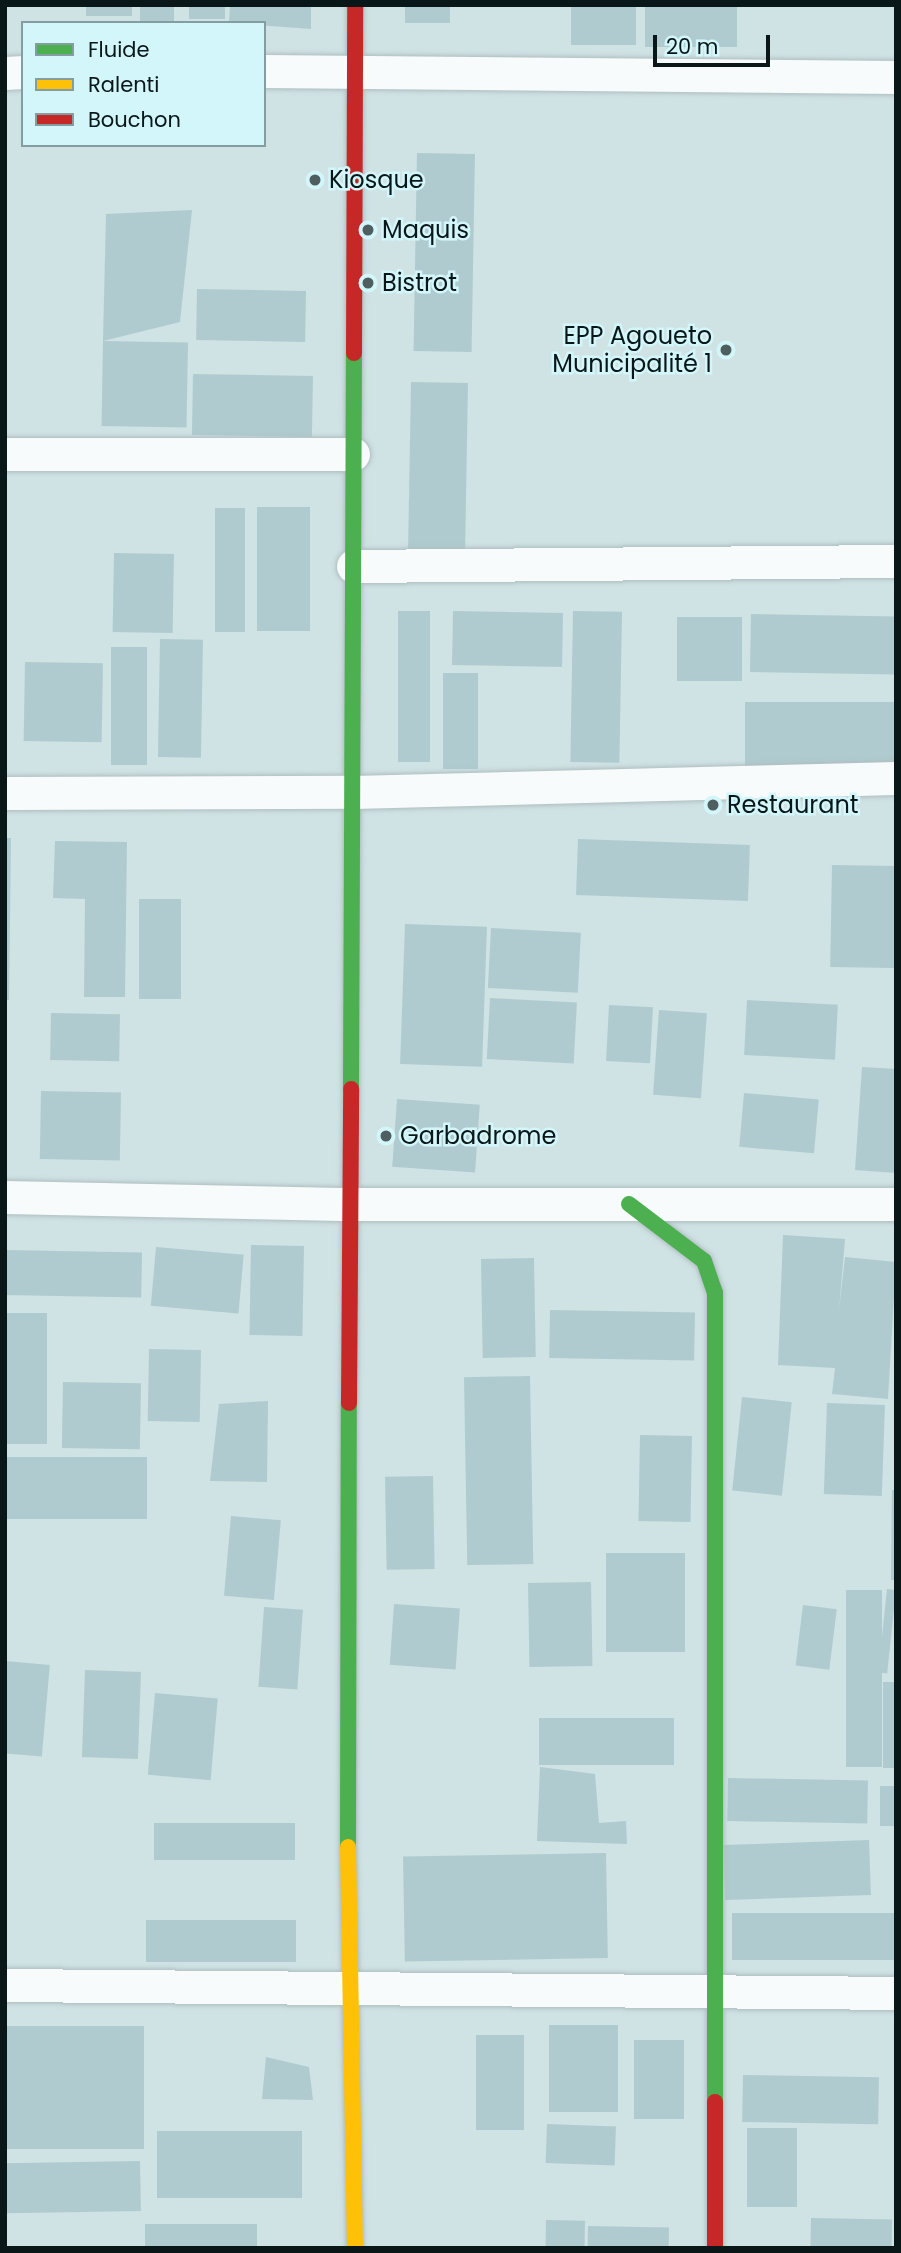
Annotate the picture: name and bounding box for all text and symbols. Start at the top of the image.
legend [21,21,266,147]
scale bar [656,21,773,65]
text: 20 m [666,32,719,61]
text: Fluide [88,35,150,64]
text: Ralenti [88,70,159,99]
text: Bouchon [88,105,181,134]
place label: Kiosque [329,166,424,194]
marker: Kiosque [307,172,323,188]
place label: Maquis [382,216,469,244]
marker: Maquis [360,222,376,238]
place label: Bistrot [382,269,457,297]
marker: Bistrot [360,275,376,291]
place label: EPP Agoueto Municipalité 1 [552,322,712,378]
marker: EPP Agoueto Municipalité 1 [718,342,734,358]
place label: Restaurant [727,791,859,819]
marker: Restaurant [705,797,721,813]
place label: Garbadrome [400,1122,556,1150]
marker: Garbadrome [378,1128,394,1144]

